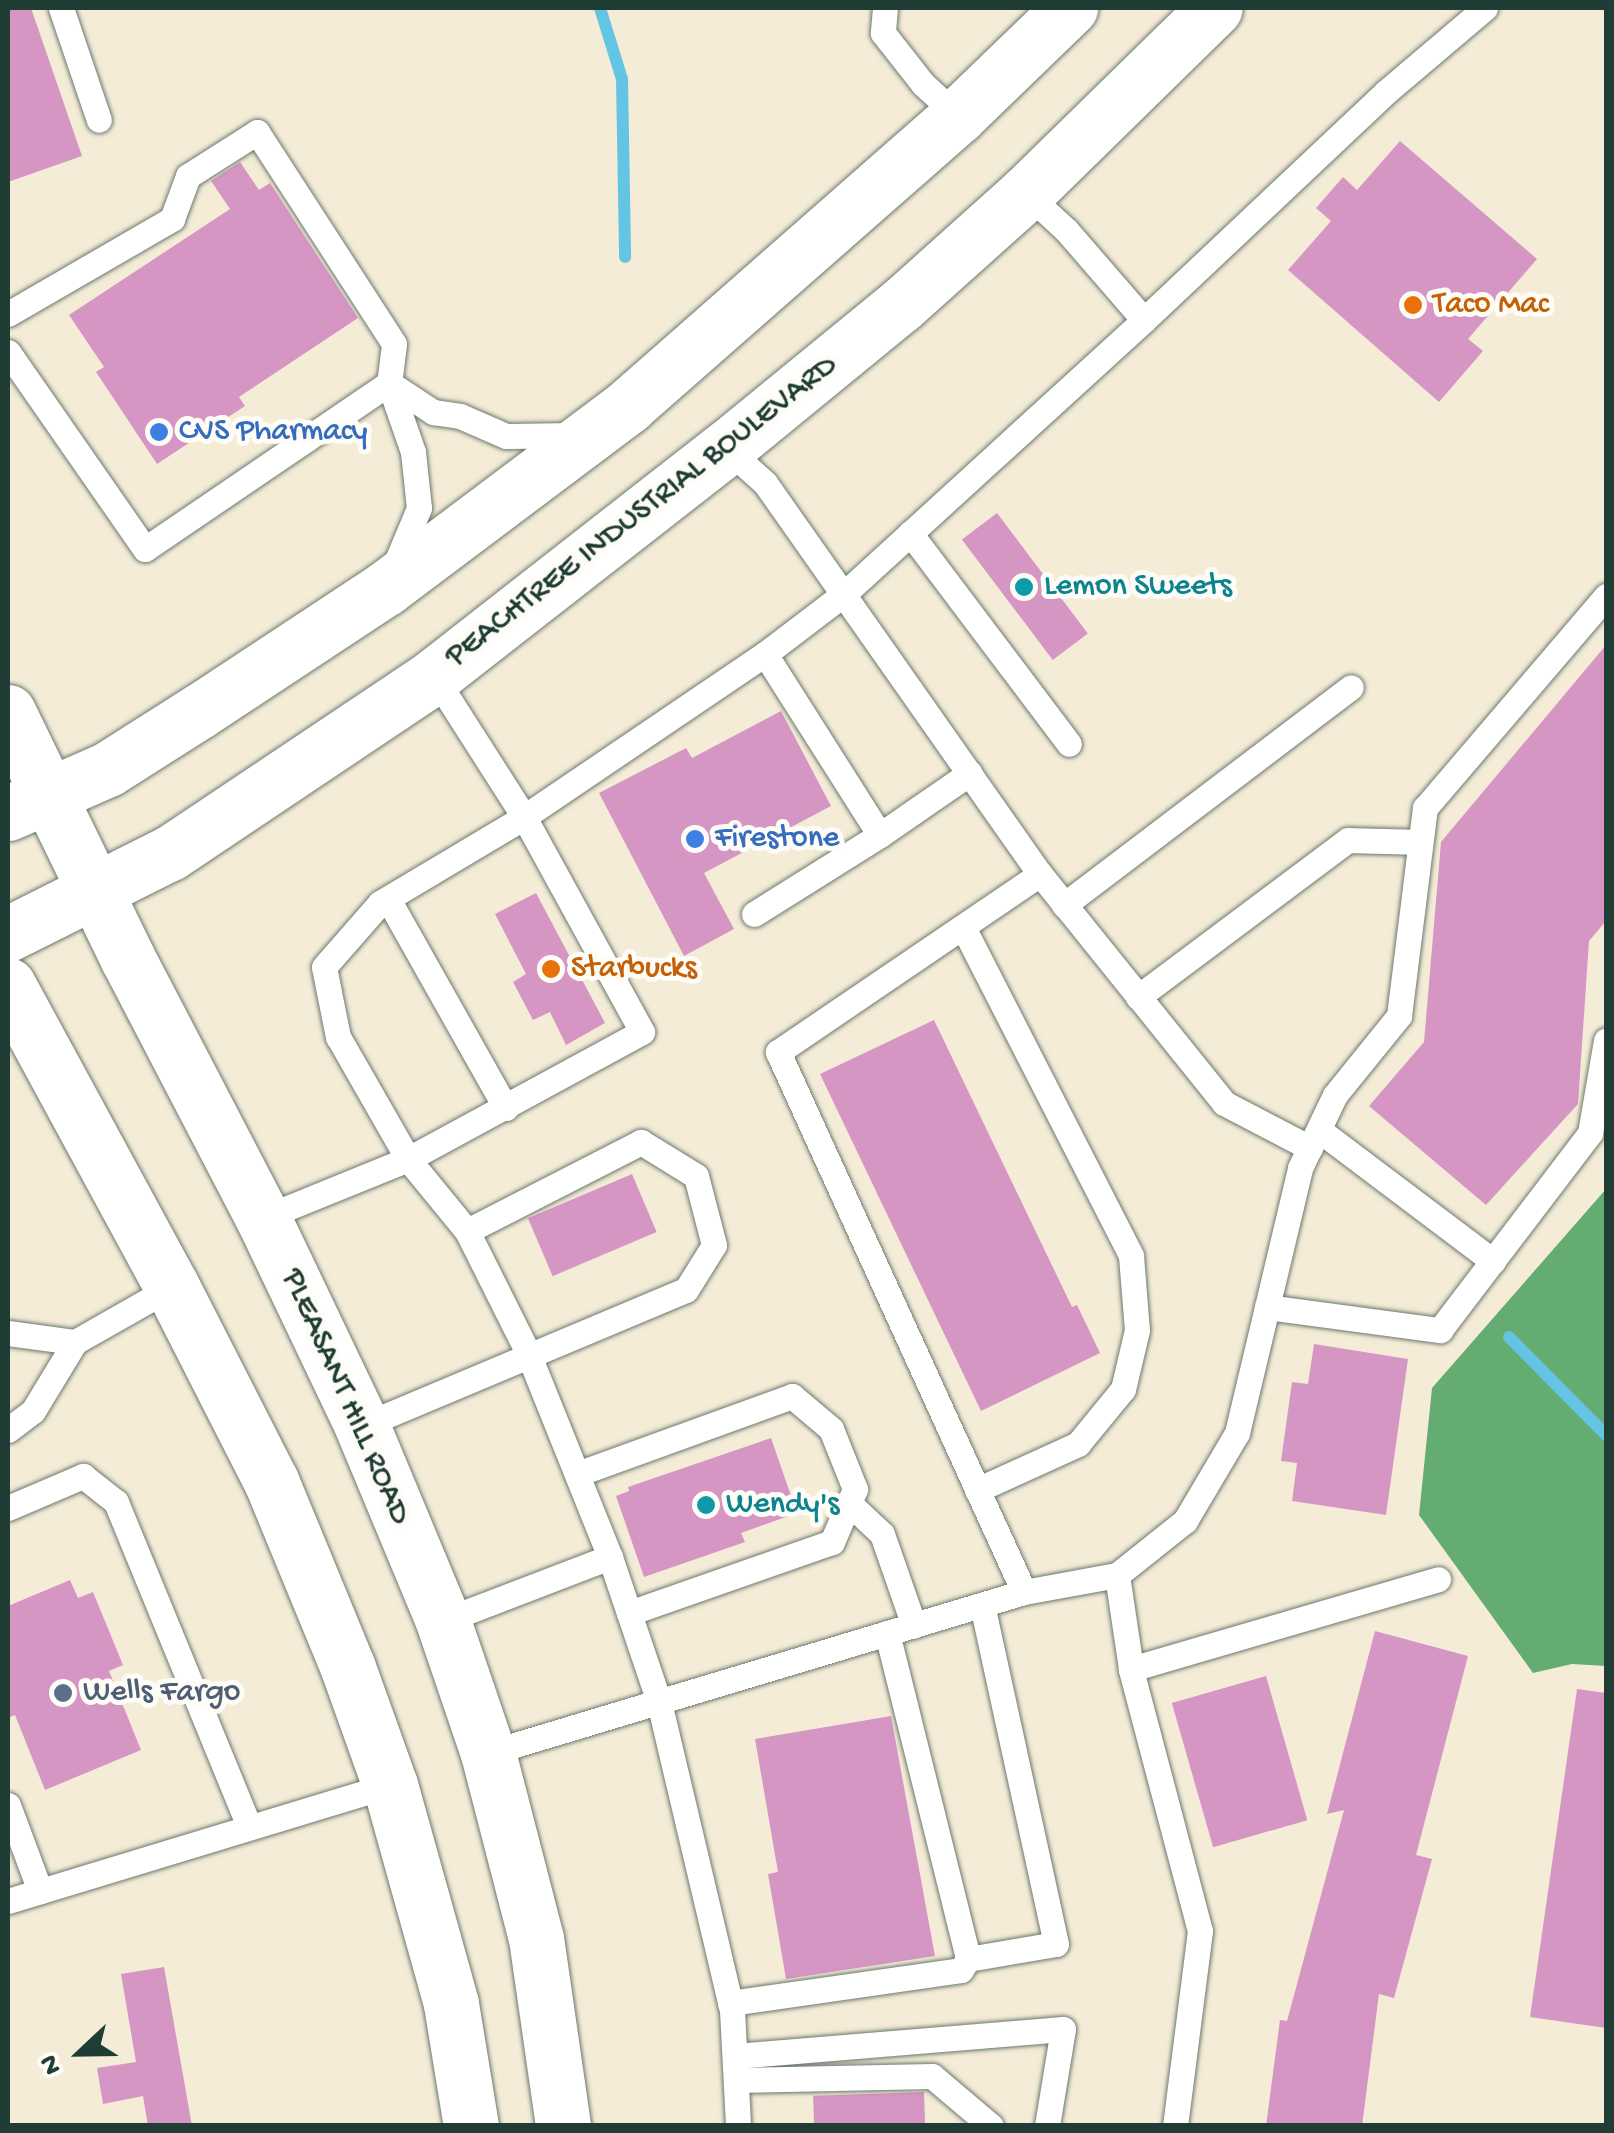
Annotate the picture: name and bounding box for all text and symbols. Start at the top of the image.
place label: Taco Mac [1433,286,1549,324]
marker: Taco Mac [1402,294,1424,316]
street label: PEACHTREE INDUSTRIAL BOULEVARD [439,347,845,677]
place label: CVS Pharmacy [179,413,368,451]
marker: CVS Pharmacy [148,421,170,443]
place label: Lemon Sweets [1044,568,1232,606]
marker: Lemon Sweets [1013,576,1035,598]
place label: Firestone [715,820,839,858]
marker: Firestone [684,828,706,850]
place label: Starbucks [571,950,697,988]
marker: Starbucks [540,958,562,980]
street label: PLEASANT HILL ROAD [271,1263,419,1531]
place label: Wendy's [726,1486,839,1524]
marker: Wendy's [695,1494,717,1516]
place label: Wells Fargo [83,1674,240,1712]
marker: Wells Fargo [52,1682,74,1704]
north arrow [30,2003,130,2103]
text: N [33,2050,70,2079]

